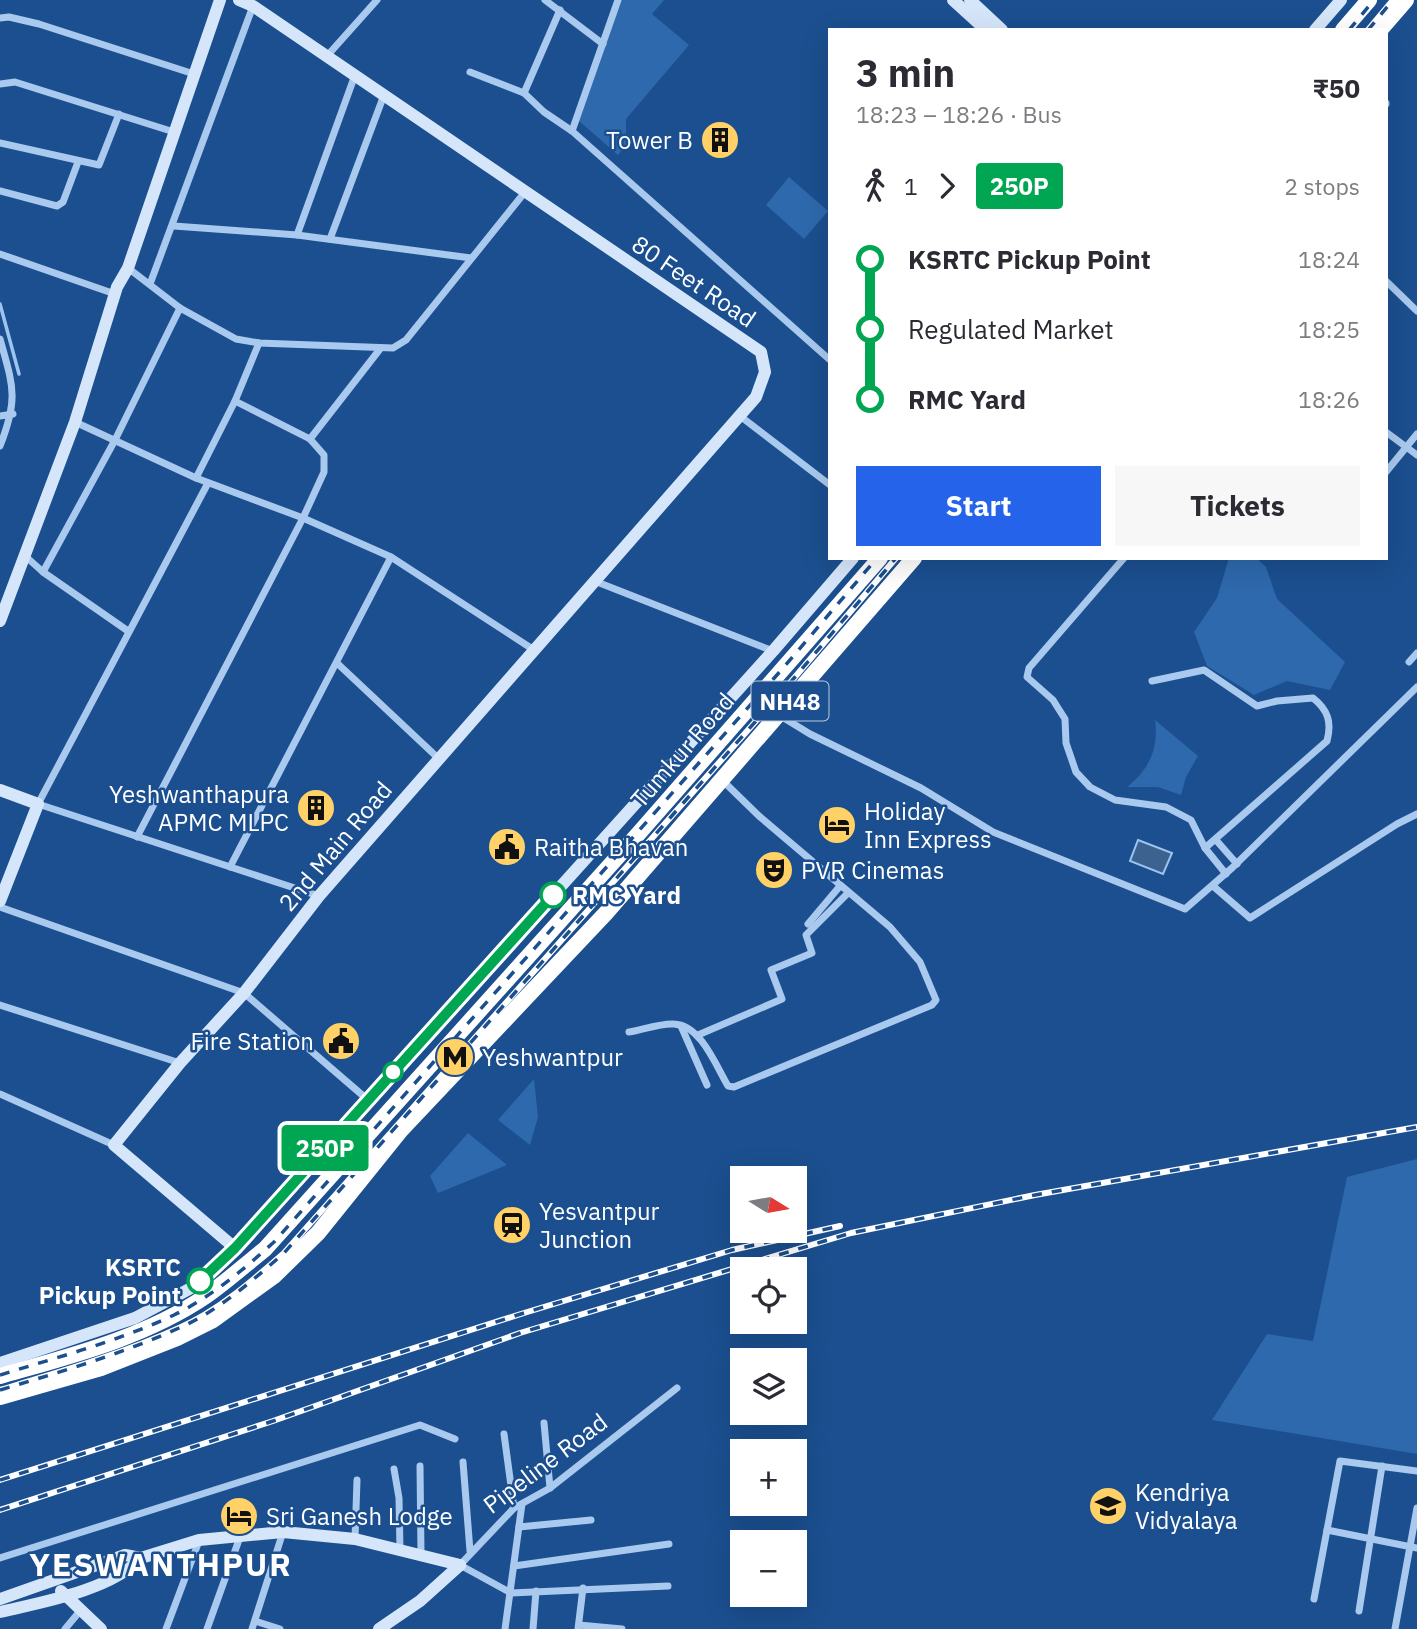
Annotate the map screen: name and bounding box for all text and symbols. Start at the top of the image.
text: 3 min [856,48,955,97]
text: ₹50 [1312,71,1360,105]
text: 18:23 – 18:26 · Bus [856,99,1062,129]
building icon: Tower B [699,119,741,161]
place label: Tower B [606,124,693,156]
icon: walk [856,167,894,205]
icon: forward [928,167,966,205]
text: 250P [990,170,1049,202]
text: 1 [904,171,918,201]
text: 2 stops [1284,171,1360,201]
street label: 80 Feet Road [626,228,762,334]
text: KSRTC Pickup Point [908,242,1151,276]
text: 18:24 [1298,244,1360,274]
text: Regulated Market [908,312,1114,346]
text: 18:25 [1298,314,1360,344]
text: RMC Yard [908,382,1026,416]
text: 18:26 [1298,384,1360,414]
button: Start [856,466,1101,546]
button: Tickets [1115,466,1360,546]
road number: NH48 [752,681,828,720]
street label: Tumkur Road [623,686,741,814]
street label: 2nd Main Road [271,774,399,918]
place label: Yeshwanthapura APMC MLPC [109,778,289,838]
building icon: Yeshwanthapura APMC MLPC [295,787,337,829]
place label: Holiday Inn Express [864,795,992,855]
hotel icon: Holiday Inn Express [816,804,858,846]
public building icon: Raitha Bhavan [486,826,528,868]
place label: Raitha Bhavan [534,831,688,863]
theatre icon: PVR Cinemas [753,849,795,891]
place label: PVR Cinemas [801,854,944,886]
place label: RMC Yard [572,879,681,911]
marker: RMC Yard [540,882,566,908]
public building icon: Fire Station [320,1020,362,1062]
place label: Fire Station [190,1025,314,1057]
metro station icon: Yeshwantpur [434,1036,476,1078]
place label: Yeshwantpur [482,1041,623,1073]
unlabelled marker [383,1062,403,1082]
line badge: 250P [276,1125,374,1171]
text: 250P [296,1132,354,1164]
north arrow [730,1166,807,1242]
map controls [730,1166,807,1607]
place label: Yesvantpur Junction [539,1195,660,1255]
station icon: Yesvantpur Junction [491,1204,533,1246]
place label: KSRTC Pickup Point [39,1251,181,1311]
button: locate [730,1257,807,1334]
marker: KSRTC Pickup Point [187,1268,213,1294]
button: layers [730,1348,807,1425]
street label: Pipeline Road [476,1406,614,1520]
button: + [730,1439,807,1516]
place label: Kendriya Vidyalaya [1135,1476,1238,1536]
school or university icon: Kendriya Vidyalaya [1087,1485,1129,1527]
hotel icon: Sri Ganesh Lodge [218,1495,260,1537]
place label: Sri Ganesh Lodge [266,1500,453,1532]
button: − [730,1530,807,1607]
district label: YESWANTHPUR [29,1543,293,1585]

